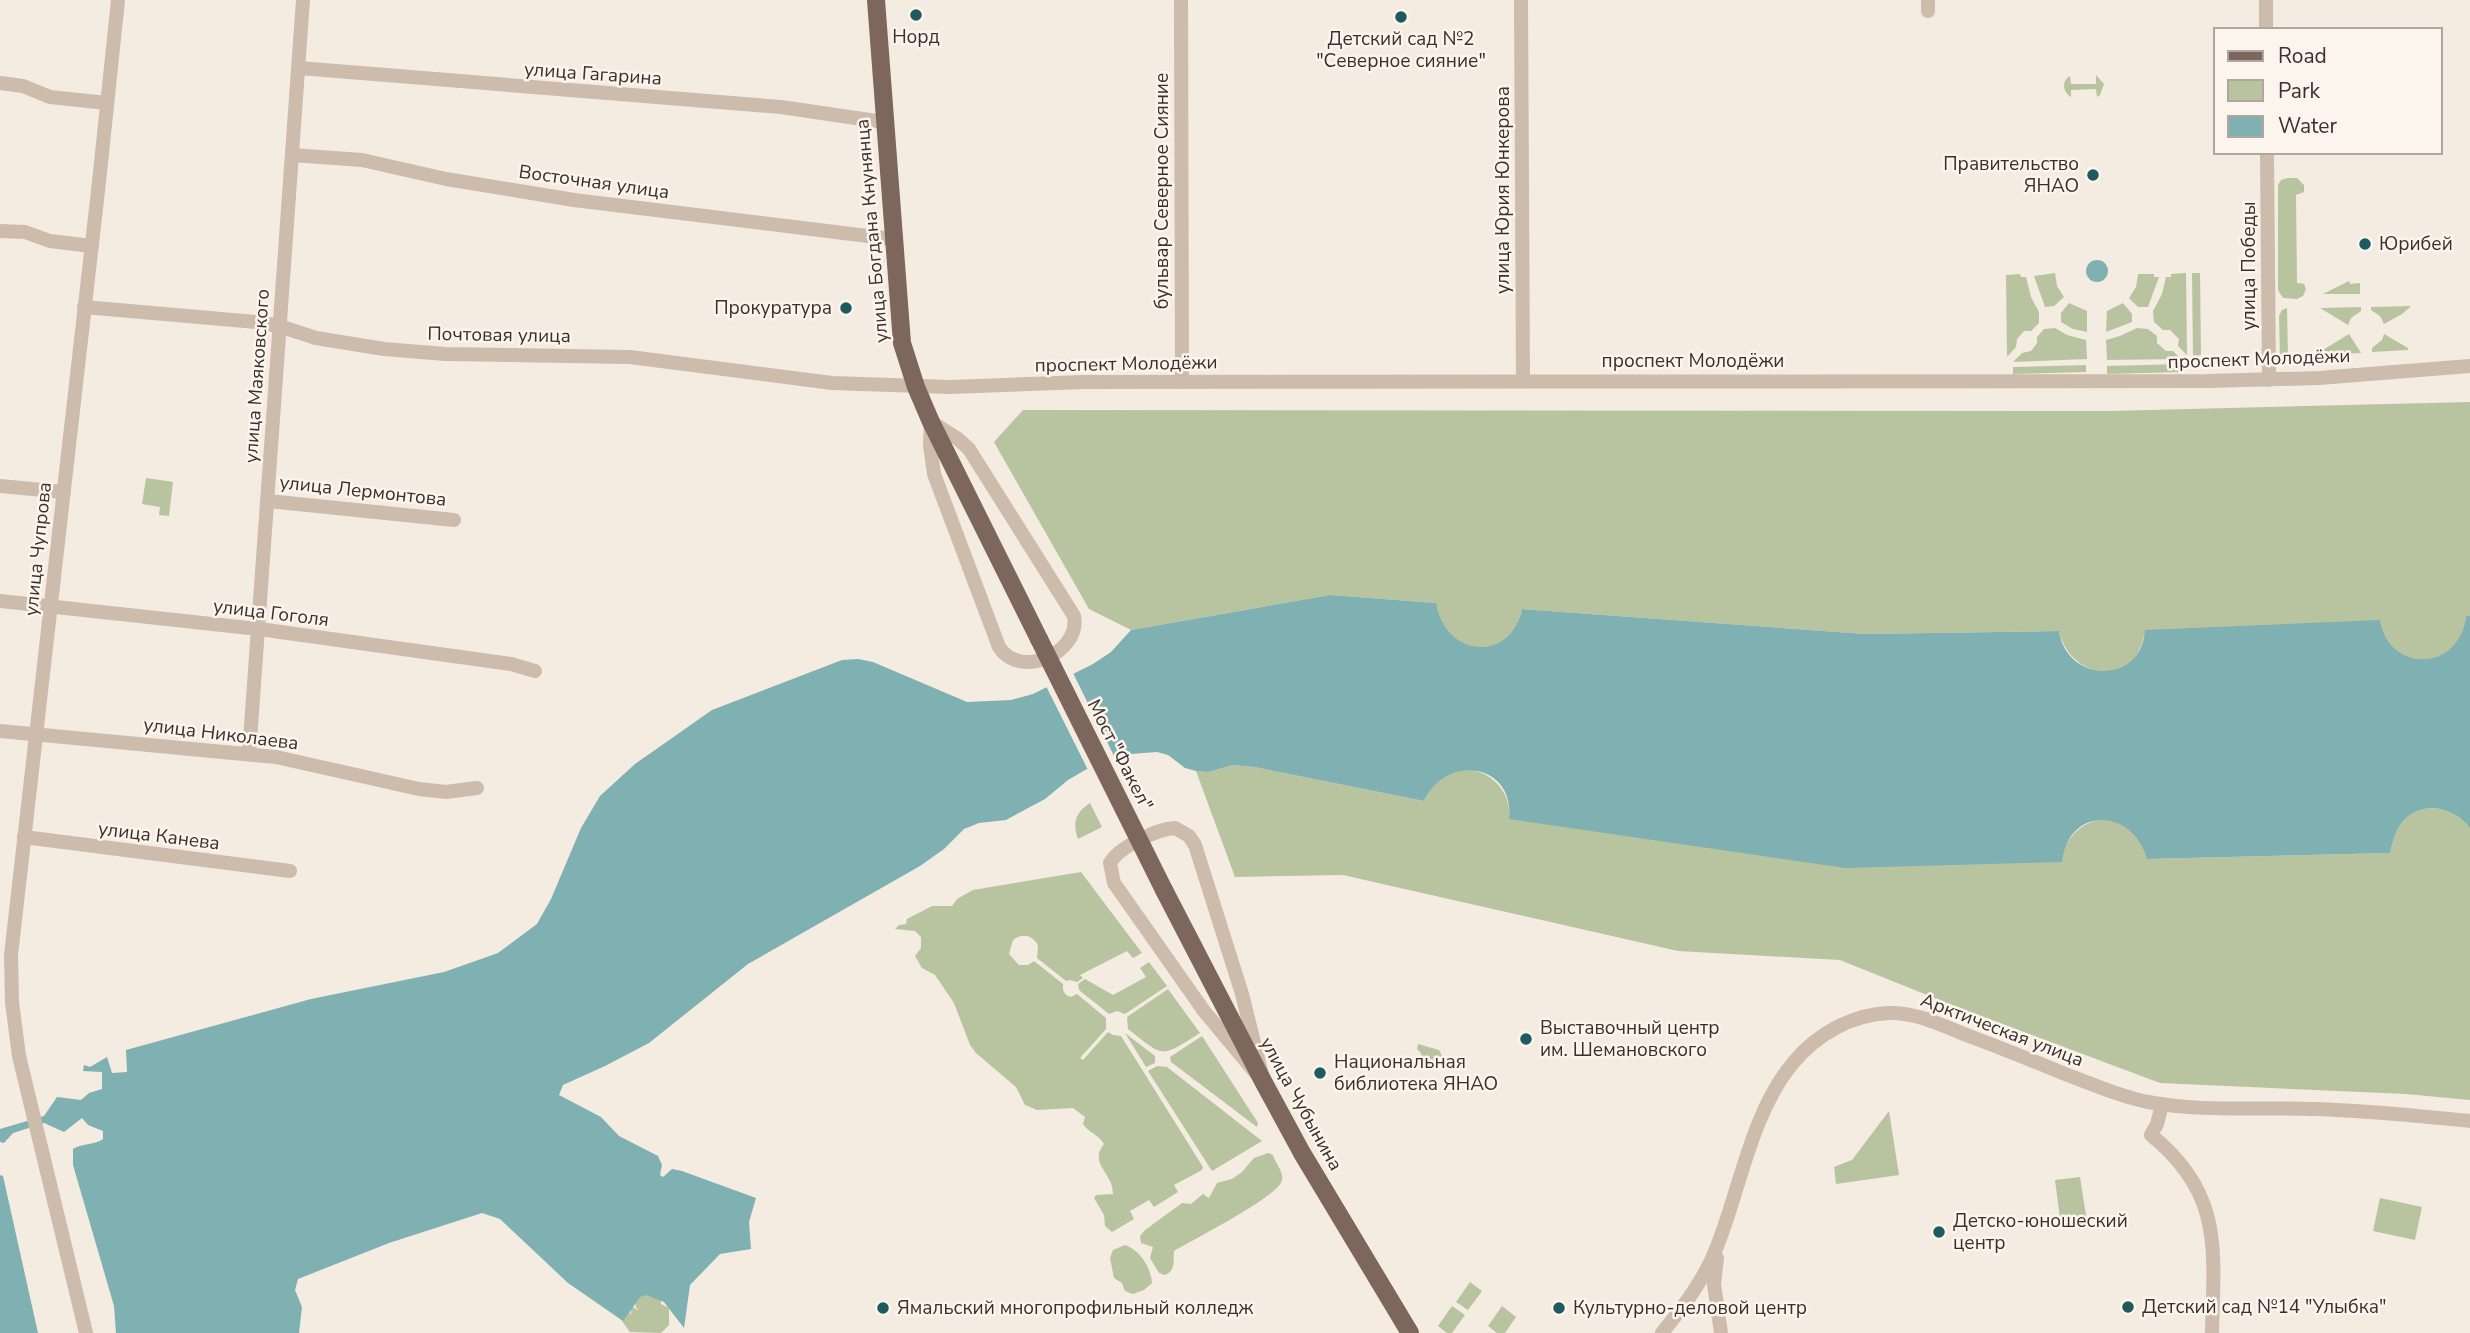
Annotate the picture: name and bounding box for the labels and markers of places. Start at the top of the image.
marker: Норд [908,7,924,23]
marker: Детский сад №2 "Северное сияние" [1393,9,1409,25]
place label: Норд [892,24,940,50]
place label: Детский сад №2 "Северное сияние" [1316,26,1486,74]
place label: Правительство ЯНАО [1943,151,2079,199]
marker: Правительство ЯНАО [2085,167,2101,183]
place label: Юрибей [2379,231,2453,257]
marker: Юрибей [2357,236,2373,252]
place label: Прокуратура [714,295,832,321]
marker: Прокуратура [838,300,854,316]
place label: Выставочный центр им. Шемановского [1540,1015,1720,1063]
marker: Выставочный центр им. Шемановского [1518,1031,1534,1047]
place label: Национальная библиотека ЯНАО [1334,1049,1498,1097]
marker: Национальная библиотека ЯНАО [1312,1065,1328,1081]
place label: Детско-юношеский центр [1953,1208,2128,1256]
marker: Детско-юношеский центр [1931,1224,1947,1240]
place label: Детский сад №14 "Улыбка" [2142,1294,2386,1320]
place label: Ямальский многопрофильный колледж [897,1295,1253,1321]
place label: Культурно-деловой центр [1573,1295,1807,1321]
marker: Детский сад №14 "Улыбка" [2120,1299,2136,1315]
marker: Ямальский многопрофильный колледж [875,1300,891,1316]
marker: Культурно-деловой центр [1551,1300,1567,1316]

